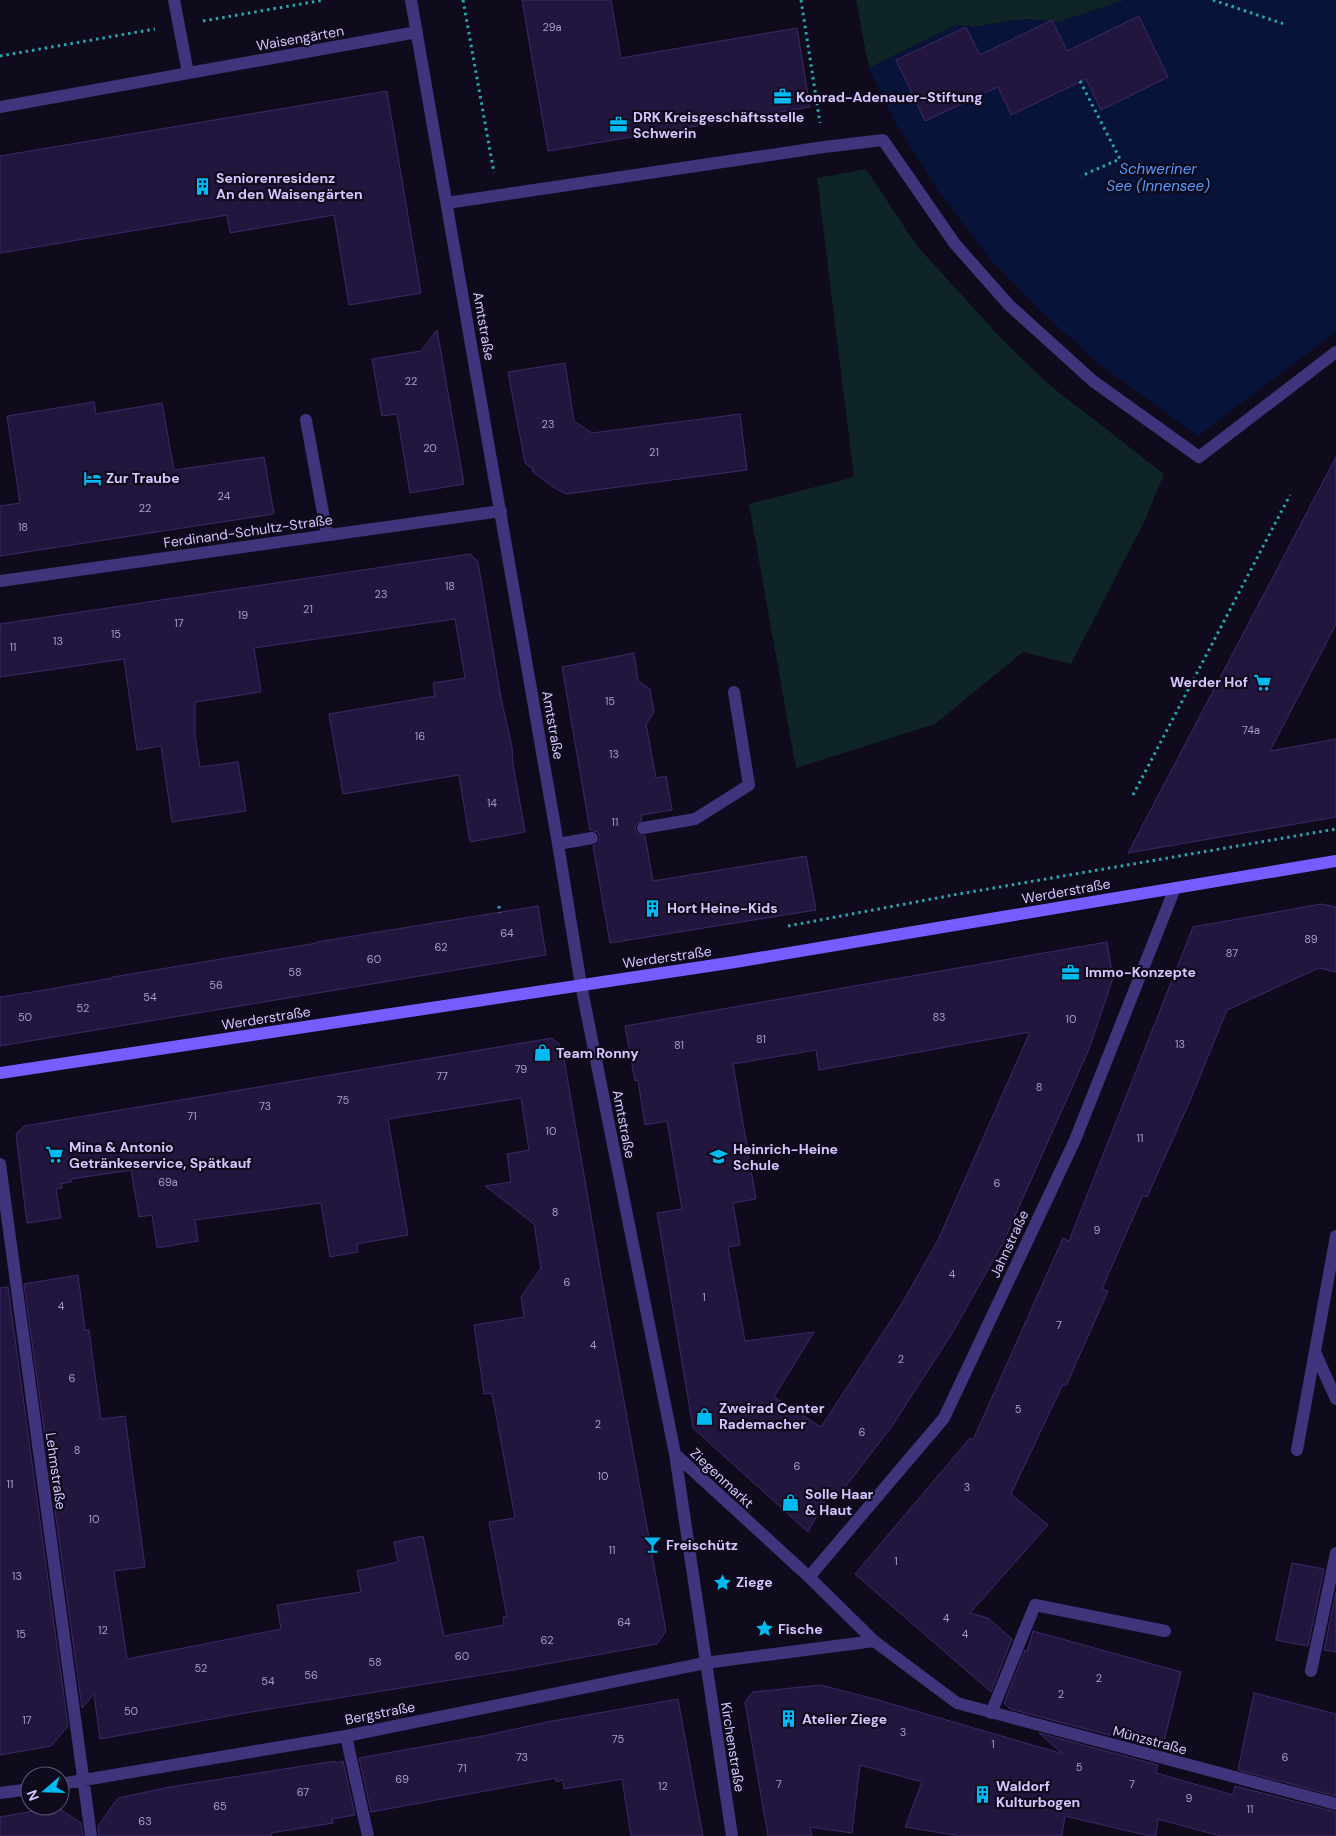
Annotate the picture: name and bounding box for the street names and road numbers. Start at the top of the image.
street label: Waisengärten [255,21,345,55]
street label: Amtstraße [469,290,499,362]
street label: Ferdinand-Schultz-Straße [162,510,334,552]
street label: Amtstraße [538,689,568,761]
street label: Werderstraße [1020,874,1112,908]
street label: Werderstraße [621,942,713,972]
street label: Werderstraße [220,1002,312,1034]
street label: Amtstraße [609,1088,639,1160]
street label: Jahnstraße [985,1207,1033,1281]
street label: Lehmstraße [42,1431,70,1511]
street label: Ziegenmarkt [687,1444,757,1512]
street label: Bergstraße [343,1697,417,1729]
street label: Kirchenstraße [717,1701,749,1793]
street label: Münzstraße [1111,1721,1189,1759]

